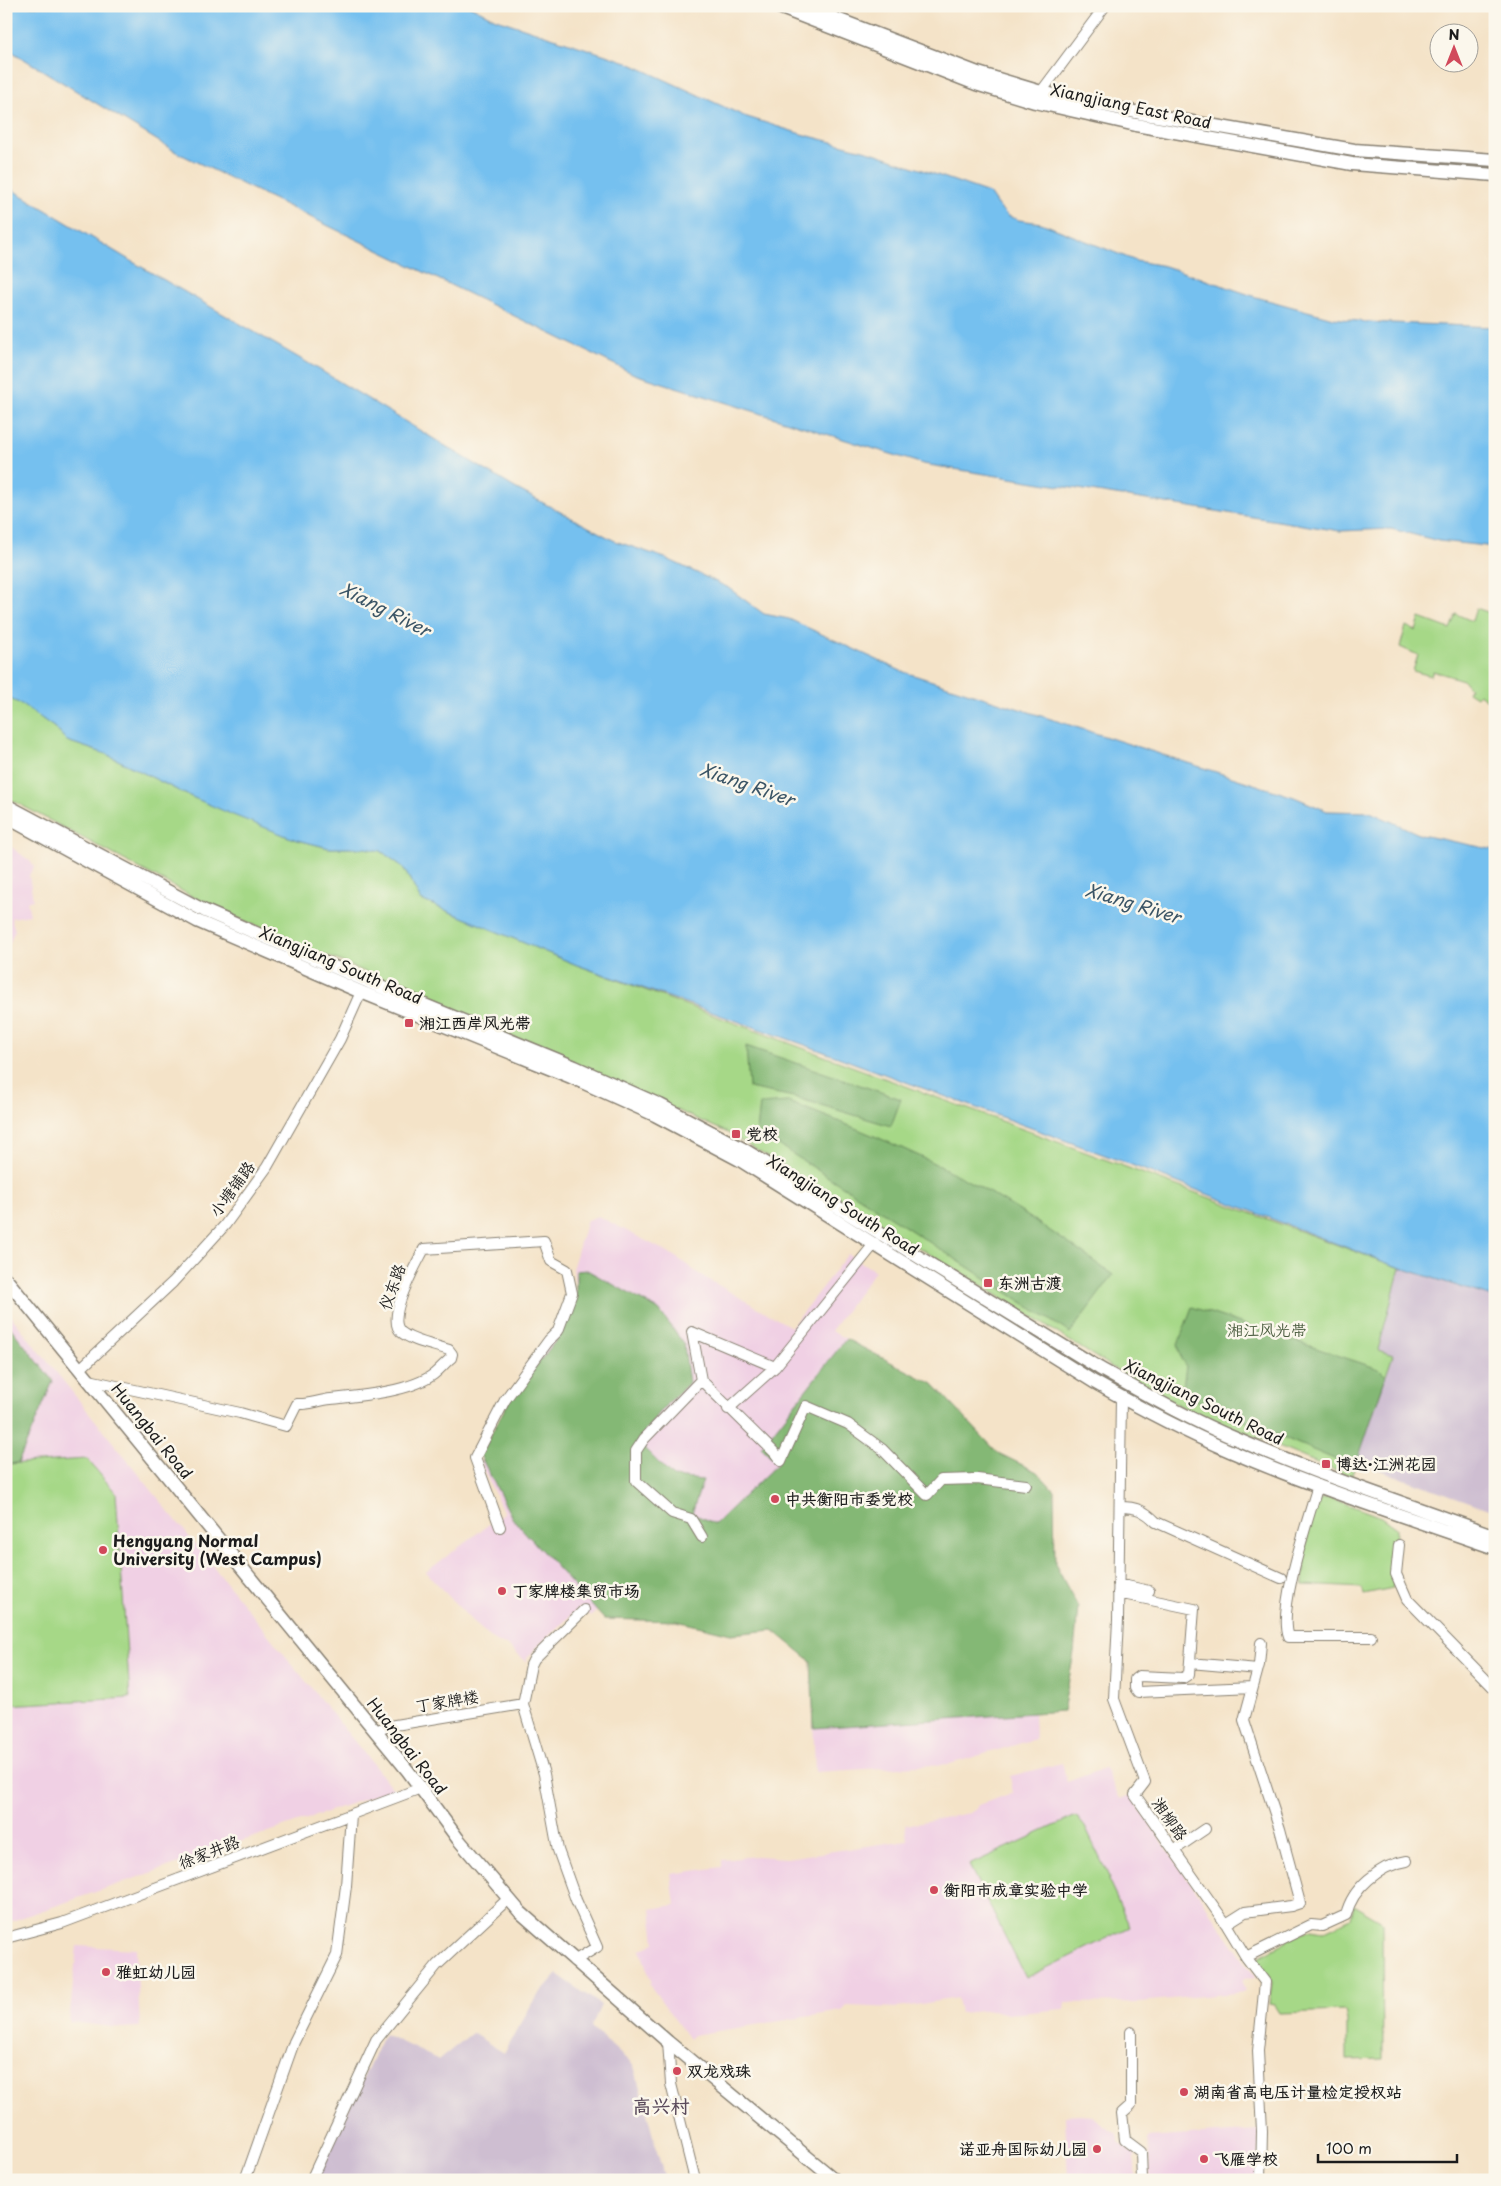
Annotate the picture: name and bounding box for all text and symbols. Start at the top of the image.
north arrow [1428,22,1478,72]
text: N [1448,24,1460,45]
street label: Xiangjiang East Road [1049,76,1214,134]
water label: Xiang River [336,574,438,644]
water label: Xiang River [697,755,801,813]
water label: Xiang River [1083,875,1187,931]
street label: Xiangjiang South Road [256,919,426,1009]
place label: 湘江西岸风光带 [419,1010,531,1034]
marker: 湘江西岸风光带 [403,1017,415,1029]
place label: 党校 [746,1121,778,1145]
marker: 党校 [730,1128,742,1140]
street label: Xiangjiang South Road [763,1148,924,1261]
street label: 小塘铺路 [203,1155,260,1221]
street label: 仪东路 [372,1260,411,1313]
place label: 东洲古渡 [998,1270,1062,1294]
marker: 东洲古渡 [982,1277,994,1289]
park label: 湘江风光带 [1227,1317,1307,1341]
street label: Xiangjiang South Road [1121,1352,1288,1450]
street label: Huangbai Road [106,1377,199,1484]
place label: 博达·江洲花园 [1336,1451,1437,1475]
marker: 博达·江洲花园 [1320,1458,1332,1470]
place label: 中共衡阳市委党校 [785,1486,913,1510]
marker: 中共衡阳市委党校 [769,1493,781,1505]
place label: Hengyang Normal University (West Campus) [113,1528,322,1570]
marker: Hengyang Normal University (West Campus) [97,1544,109,1556]
place label: 丁家牌楼集贸市场 [512,1578,640,1602]
marker: 丁家牌楼集贸市场 [496,1585,508,1597]
street label: 丁家牌楼 [413,1683,480,1717]
street label: Huangbai Road [362,1692,453,1799]
street label: 湘柳路 [1147,1792,1194,1845]
street label: 徐家井路 [174,1828,243,1874]
place label: 衡阳市成章实验中学 [943,1877,1088,1901]
marker: 衡阳市成章实验中学 [928,1884,940,1896]
place label: 雅虹幼儿园 [116,1959,196,1983]
marker: 雅虹幼儿园 [100,1966,112,1978]
place label: 双龙戏珠 [687,2058,751,2082]
marker: 双龙戏珠 [671,2065,683,2077]
place label: 湖南省高电压计量检定授权站 [1194,2079,1402,2103]
marker: 湖南省高电压计量检定授权站 [1178,2086,1190,2098]
district label: 高兴村 [632,2091,690,2119]
scale bar [1318,2131,1457,2163]
place label: 诺亚舟国际幼儿园 [959,2136,1087,2160]
text: 100 m [1326,2136,1372,2159]
marker: 诺亚舟国际幼儿园 [1091,2143,1103,2155]
place label: 飞雁学校 [1214,2146,1278,2170]
marker: 飞雁学校 [1198,2153,1210,2165]

